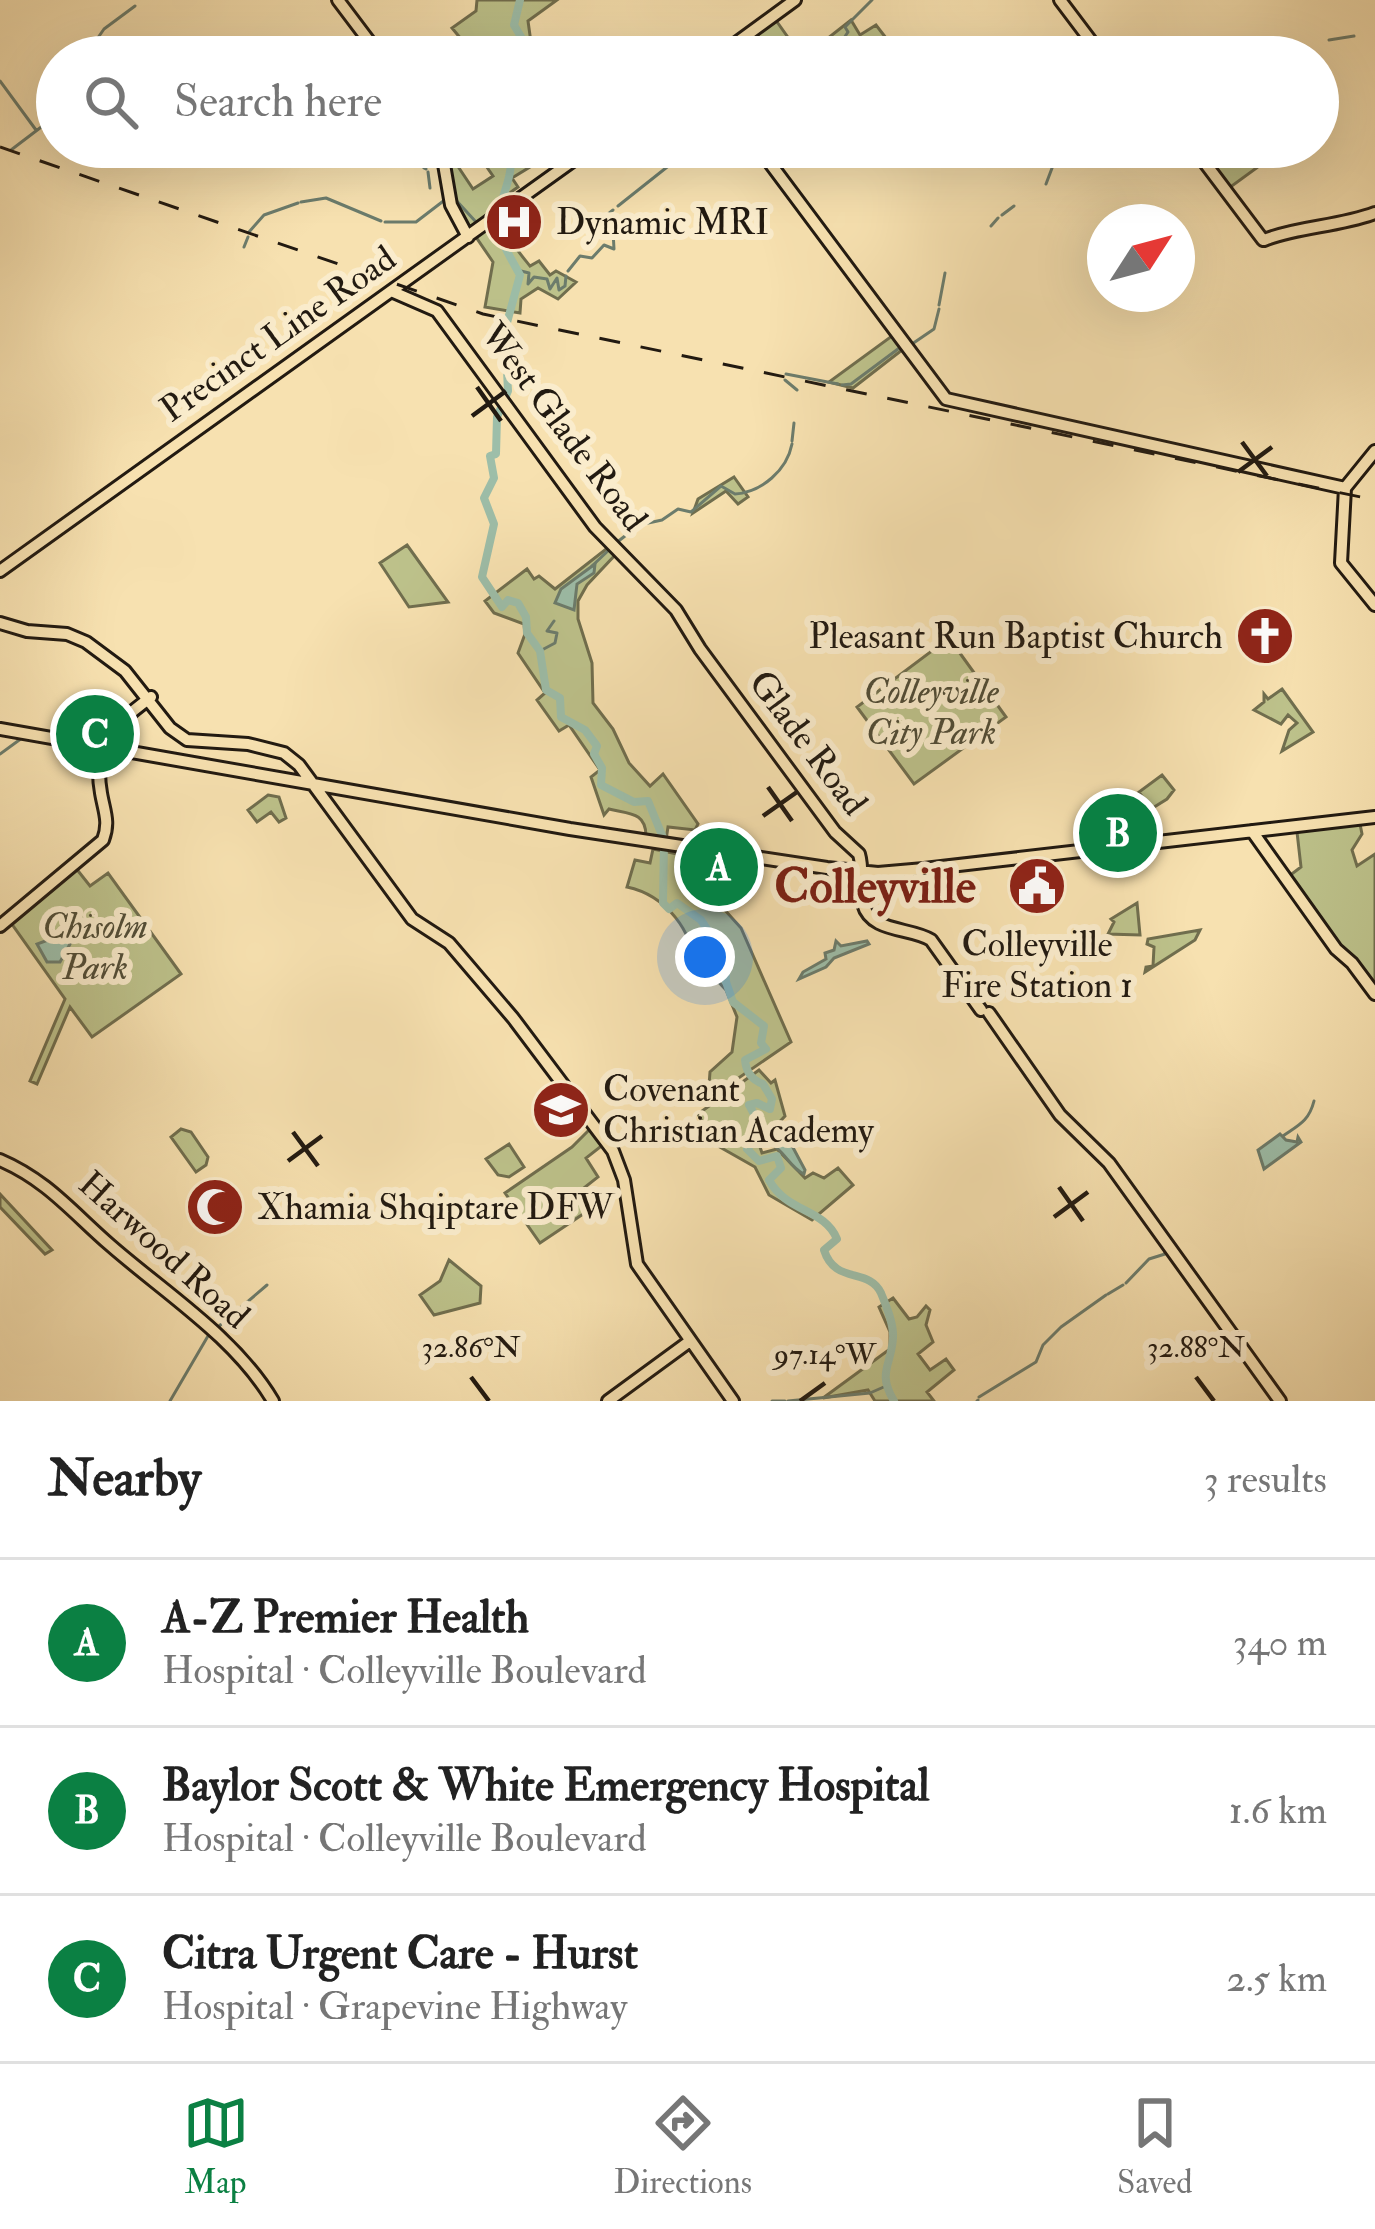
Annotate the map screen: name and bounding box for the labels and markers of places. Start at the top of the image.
hospital icon: Dynamic MRI [483,191,545,253]
place label: Dynamic MRI [556,200,769,245]
church icon: Pleasant Run Baptist Church [1234,605,1296,667]
place label: Pleasant Run Baptist Church [808,614,1223,659]
pin: C [56,689,134,779]
pin: B [1079,788,1157,878]
pin: A [680,822,758,912]
public building icon: Colleyville Fire Station 1 [1006,855,1068,917]
place label: Colleyville Fire Station 1 [941,922,1133,1008]
place label: Covenant Christian Academy [603,1067,875,1153]
school or university icon: Covenant Christian Academy [530,1079,592,1141]
mosque icon: Xhamia Shqiptare DFW [184,1176,246,1238]
place label: Xhamia Shqiptare DFW [257,1185,616,1230]

